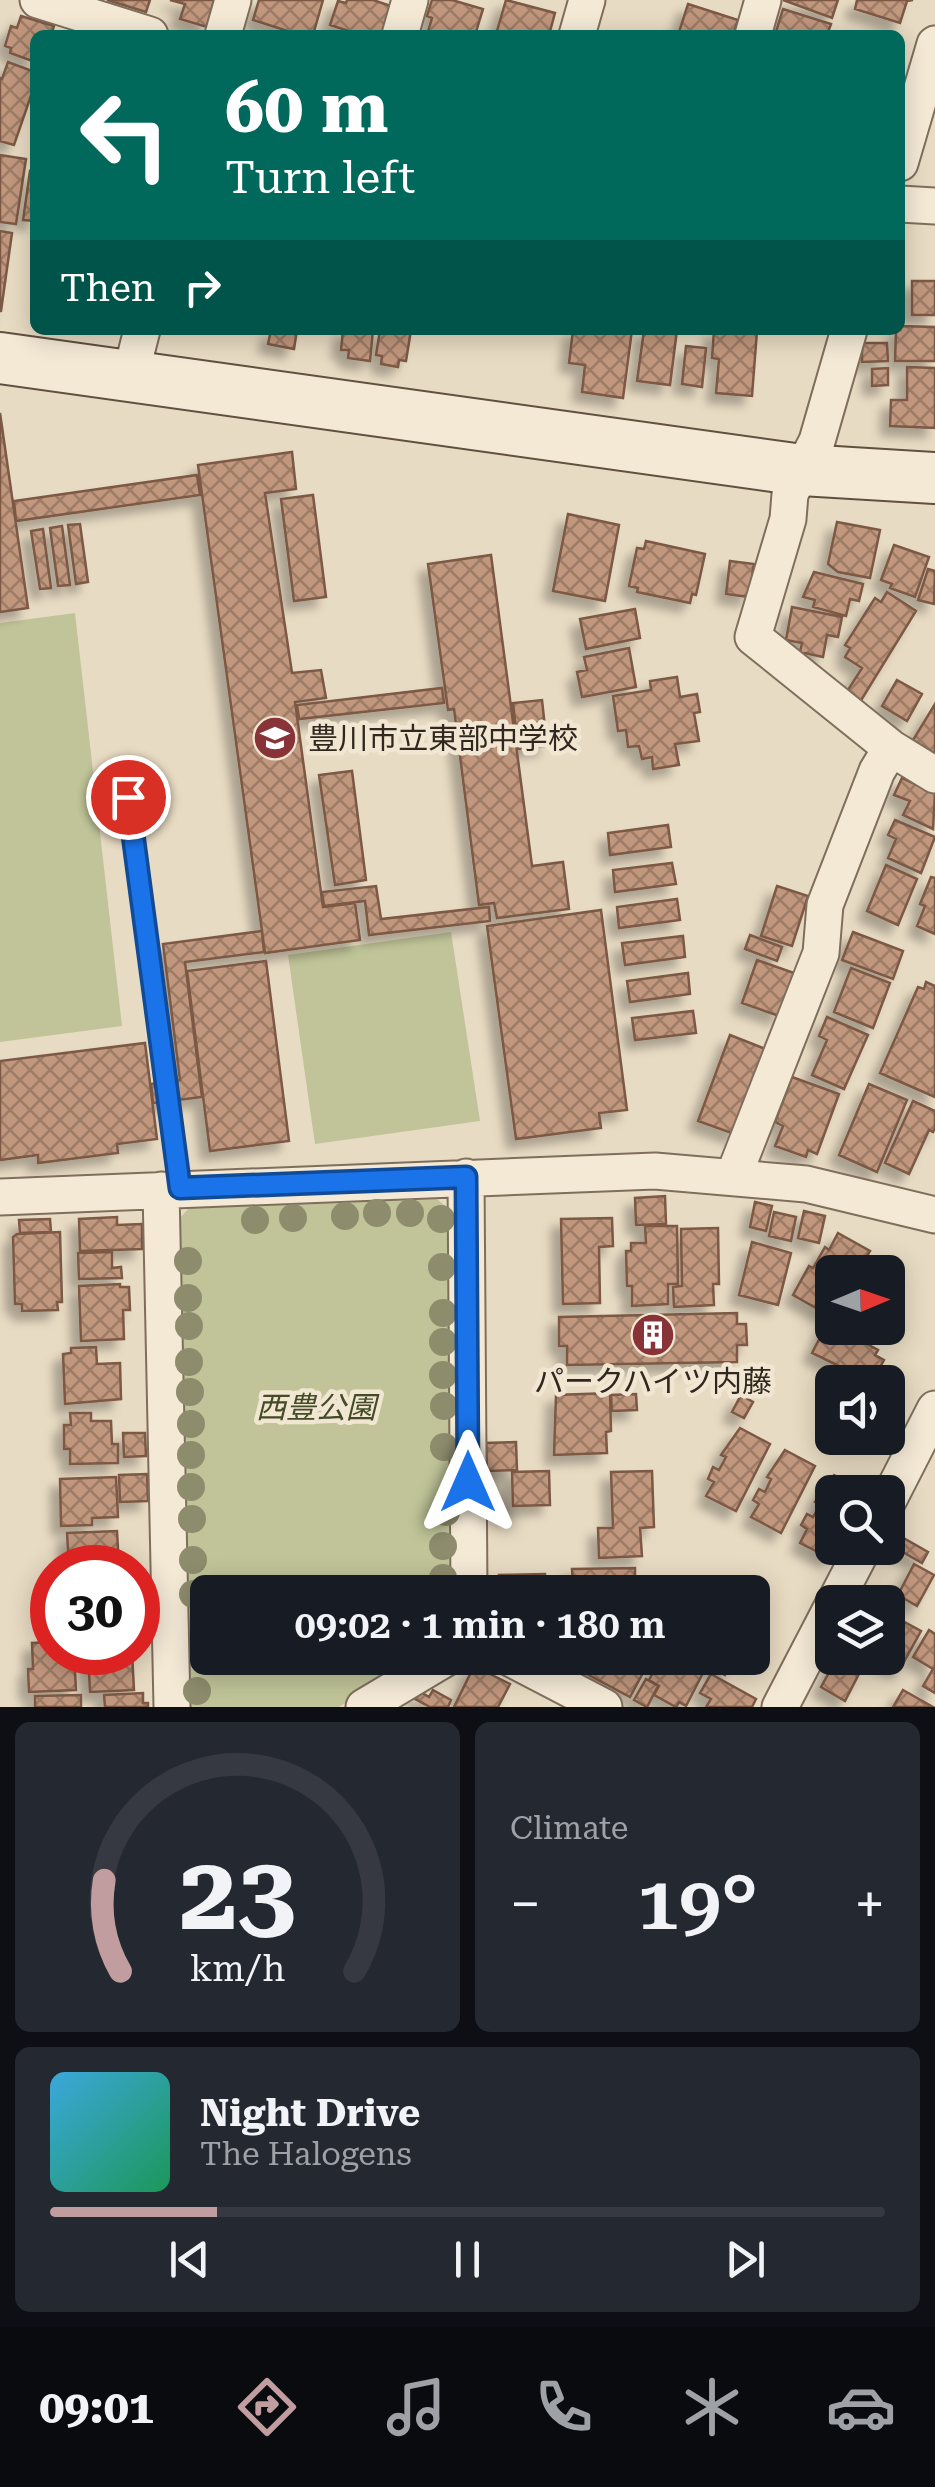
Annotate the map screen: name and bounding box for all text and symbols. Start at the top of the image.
text: 60 m [225,67,389,149]
icon: left [60,70,190,200]
text: Turn left [225,151,415,204]
icon: right [175,260,230,315]
text: Then [60,266,155,310]
school or university icon: 豊川市立東部中学校 [252,715,298,761]
place label: 豊川市立東部中学校 [308,721,578,756]
pin [86,755,171,840]
icon: arrive [101,770,156,825]
north arrow [815,1255,905,1345]
map controls [815,1255,905,1675]
building icon: パークハイツ内藤 [630,1312,676,1358]
place label: パークハイツ内藤 [534,1364,772,1399]
button: sound [815,1365,905,1455]
park label: 西豊公園 [256,1390,380,1425]
position arrow [416,1430,520,1534]
button: search [815,1475,905,1565]
speed limit sign: 30 [30,1545,160,1675]
button: layers [815,1585,905,1675]
text: 09:02 · 1 min · 180 m [295,1603,666,1647]
text: Climate [510,1809,628,1847]
text: 23 [179,1833,296,1954]
text: 19° [637,1859,758,1947]
text: − [510,1872,541,1936]
text: + [854,1872,885,1936]
text: km/h [190,1948,285,1990]
text: Night Drive [200,2091,420,2135]
text: The Halogens [200,2135,412,2173]
icon: previous [162,2232,217,2287]
icon: pause [440,2232,495,2287]
icon: next [718,2232,773,2287]
icon: directions [232,2372,302,2442]
icon: music [381,2372,451,2442]
icon: phone [529,2372,599,2442]
icon: climate [677,2372,747,2442]
icon: car [826,2372,896,2442]
text: 09:01 [39,2381,154,2434]

